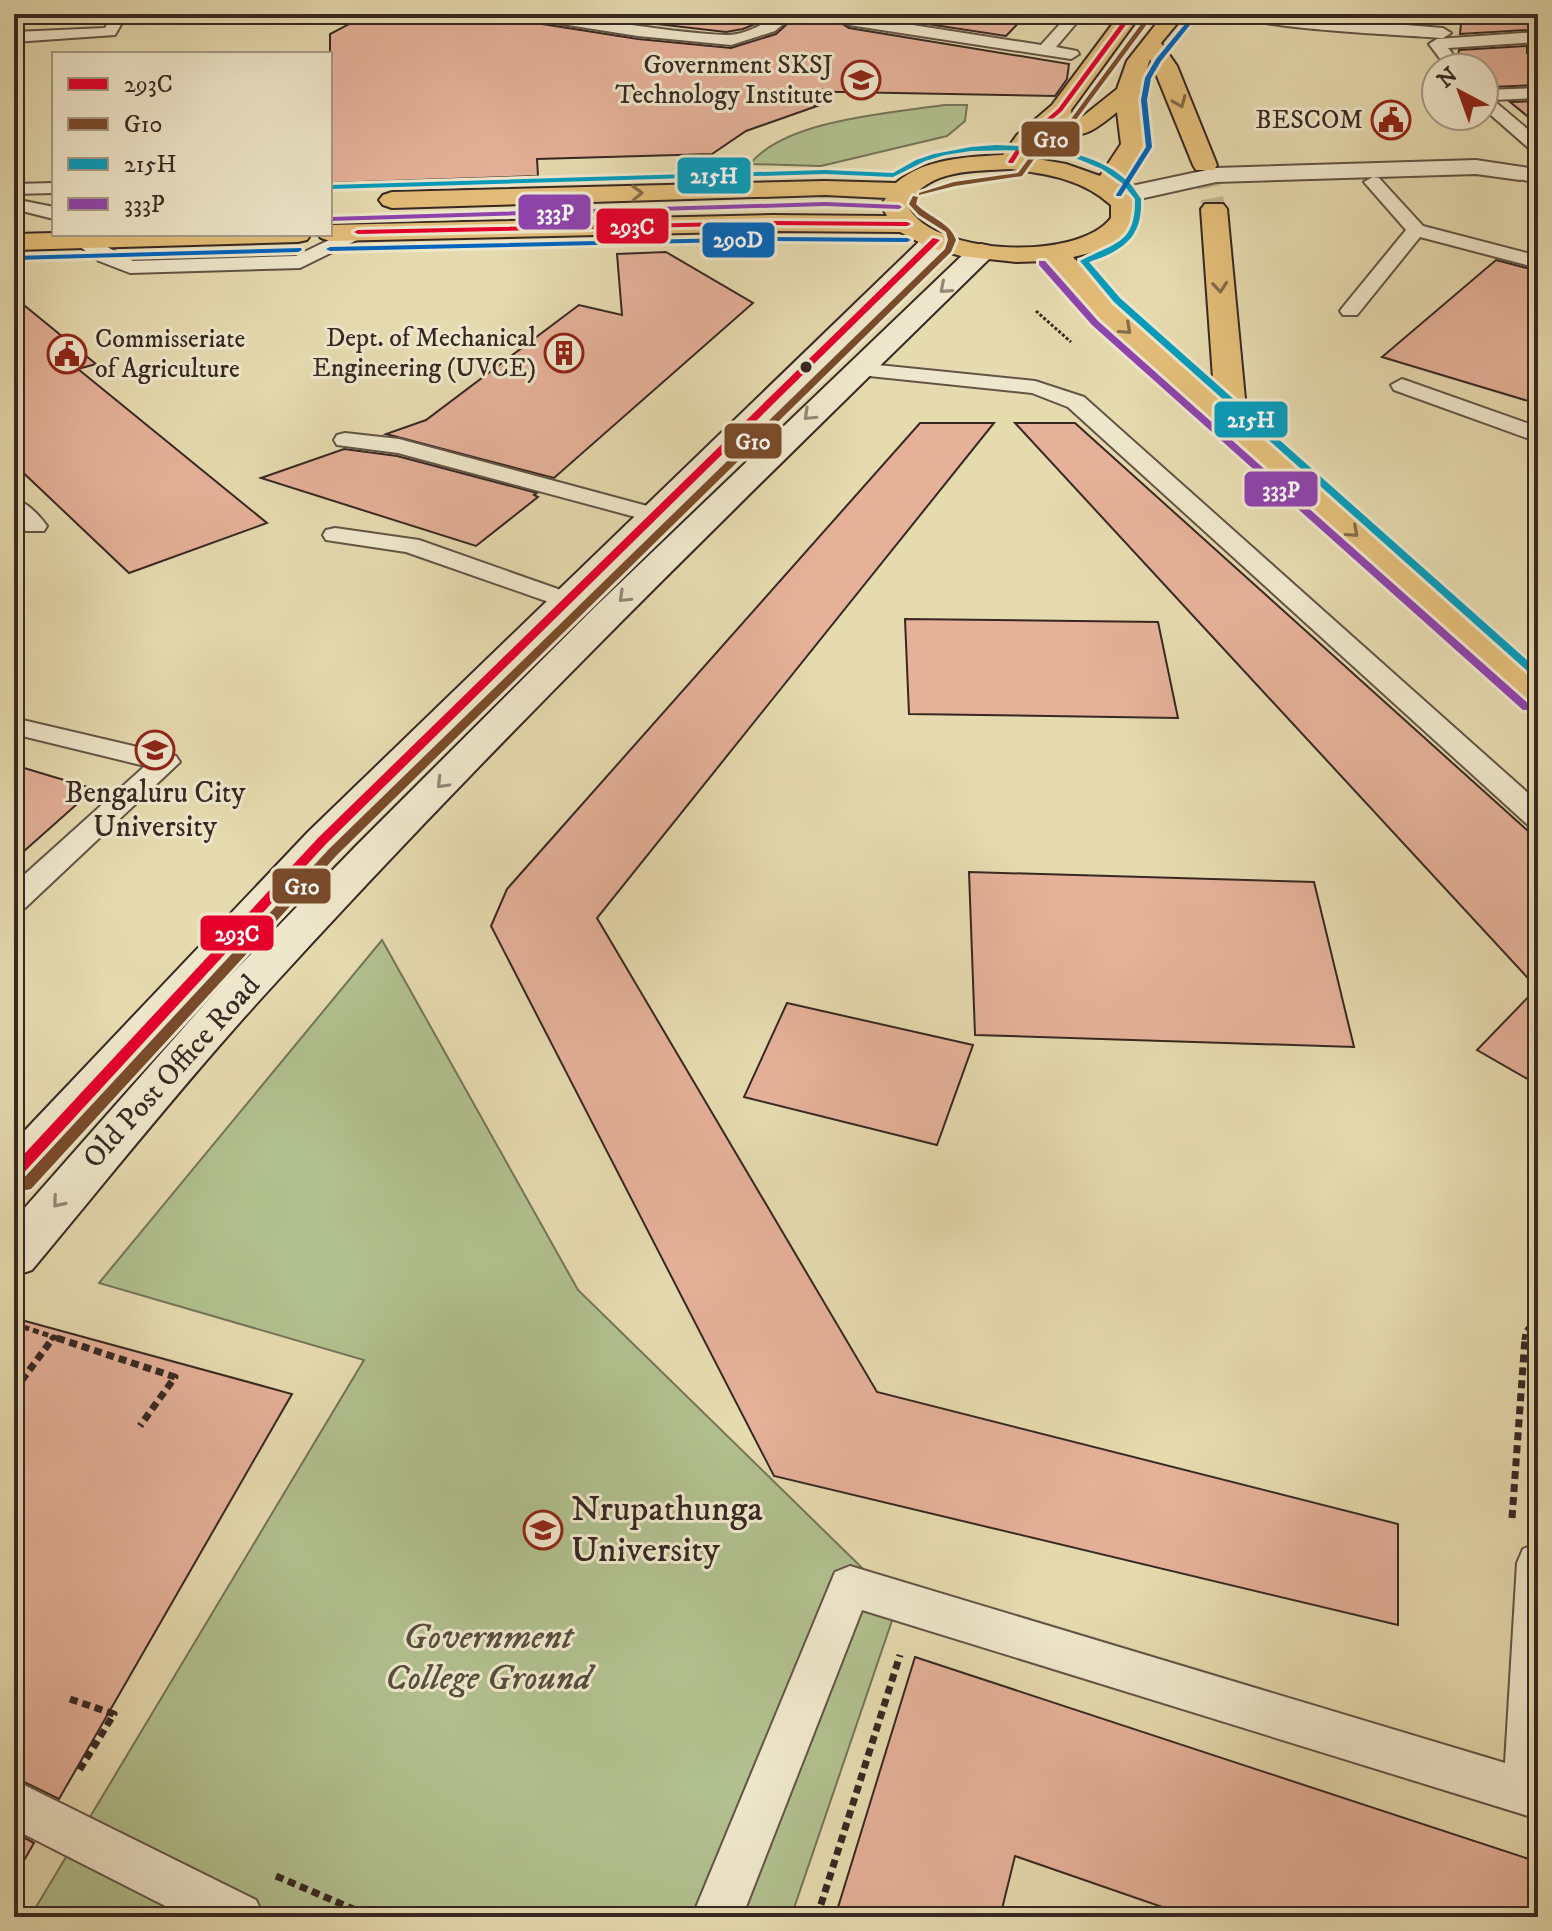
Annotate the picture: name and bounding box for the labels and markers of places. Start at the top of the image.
place label: Government SKSJ Technology Institute [615,49,833,112]
school or university icon: Government SKSJ Technology Institute [840,59,882,101]
public building icon: BESCOM [1370,99,1412,141]
place label: BESCOM [1255,104,1363,137]
place label: Dept. of Mechanical Engineering (UVCE) [312,322,536,385]
place label: Commisseriate of Agriculture [95,323,245,386]
building icon: Dept. of Mechanical Engineering (UVCE) [543,332,585,374]
public building icon: Commisseriate of Agriculture [46,333,88,375]
unlabelled marker [798,359,814,375]
school or university icon: Bengaluru City University [134,729,176,771]
place label: Bengaluru City University [64,775,246,846]
place label: Nrupathunga University [571,1487,764,1573]
school or university icon: Nrupathunga University [522,1509,564,1551]

